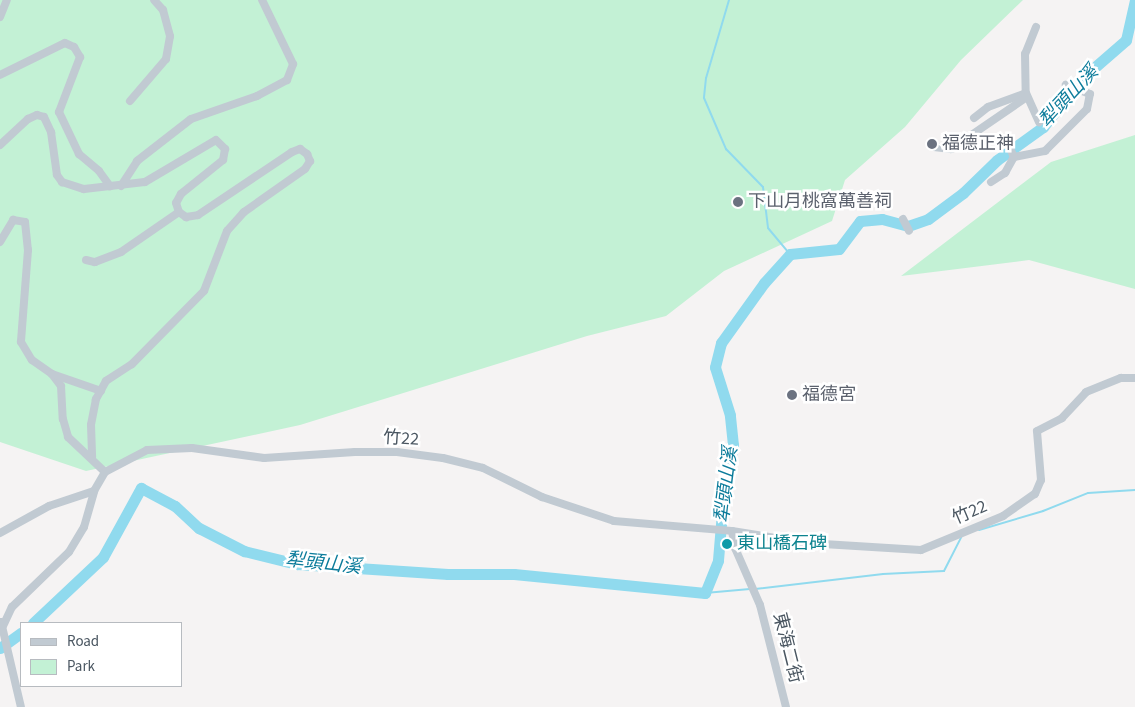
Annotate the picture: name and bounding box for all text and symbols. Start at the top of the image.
water label: 犁頭山溪 [1035,61,1103,133]
place label: 福德正神 [942,133,1014,155]
marker: 福德正神 [926,138,938,150]
place label: 下山月桃窩萬善祠 [748,191,892,213]
marker: 下山月桃窩萬善祠 [732,196,744,208]
place label: 福德宮 [802,384,856,406]
marker: 福德宮 [786,389,798,401]
street label: 竹22 [382,427,420,451]
water label: 犁頭山溪 [711,446,743,524]
street label: 竹22 [949,496,991,530]
place label: 東山橋石碑 [737,533,827,555]
marker: 東山橋石碑 [721,538,733,550]
water label: 犁頭山溪 [284,549,362,579]
street label: 東海二街 [768,610,806,686]
legend [20,622,182,687]
text: Road [67,631,99,652]
text: Park [67,656,95,677]

